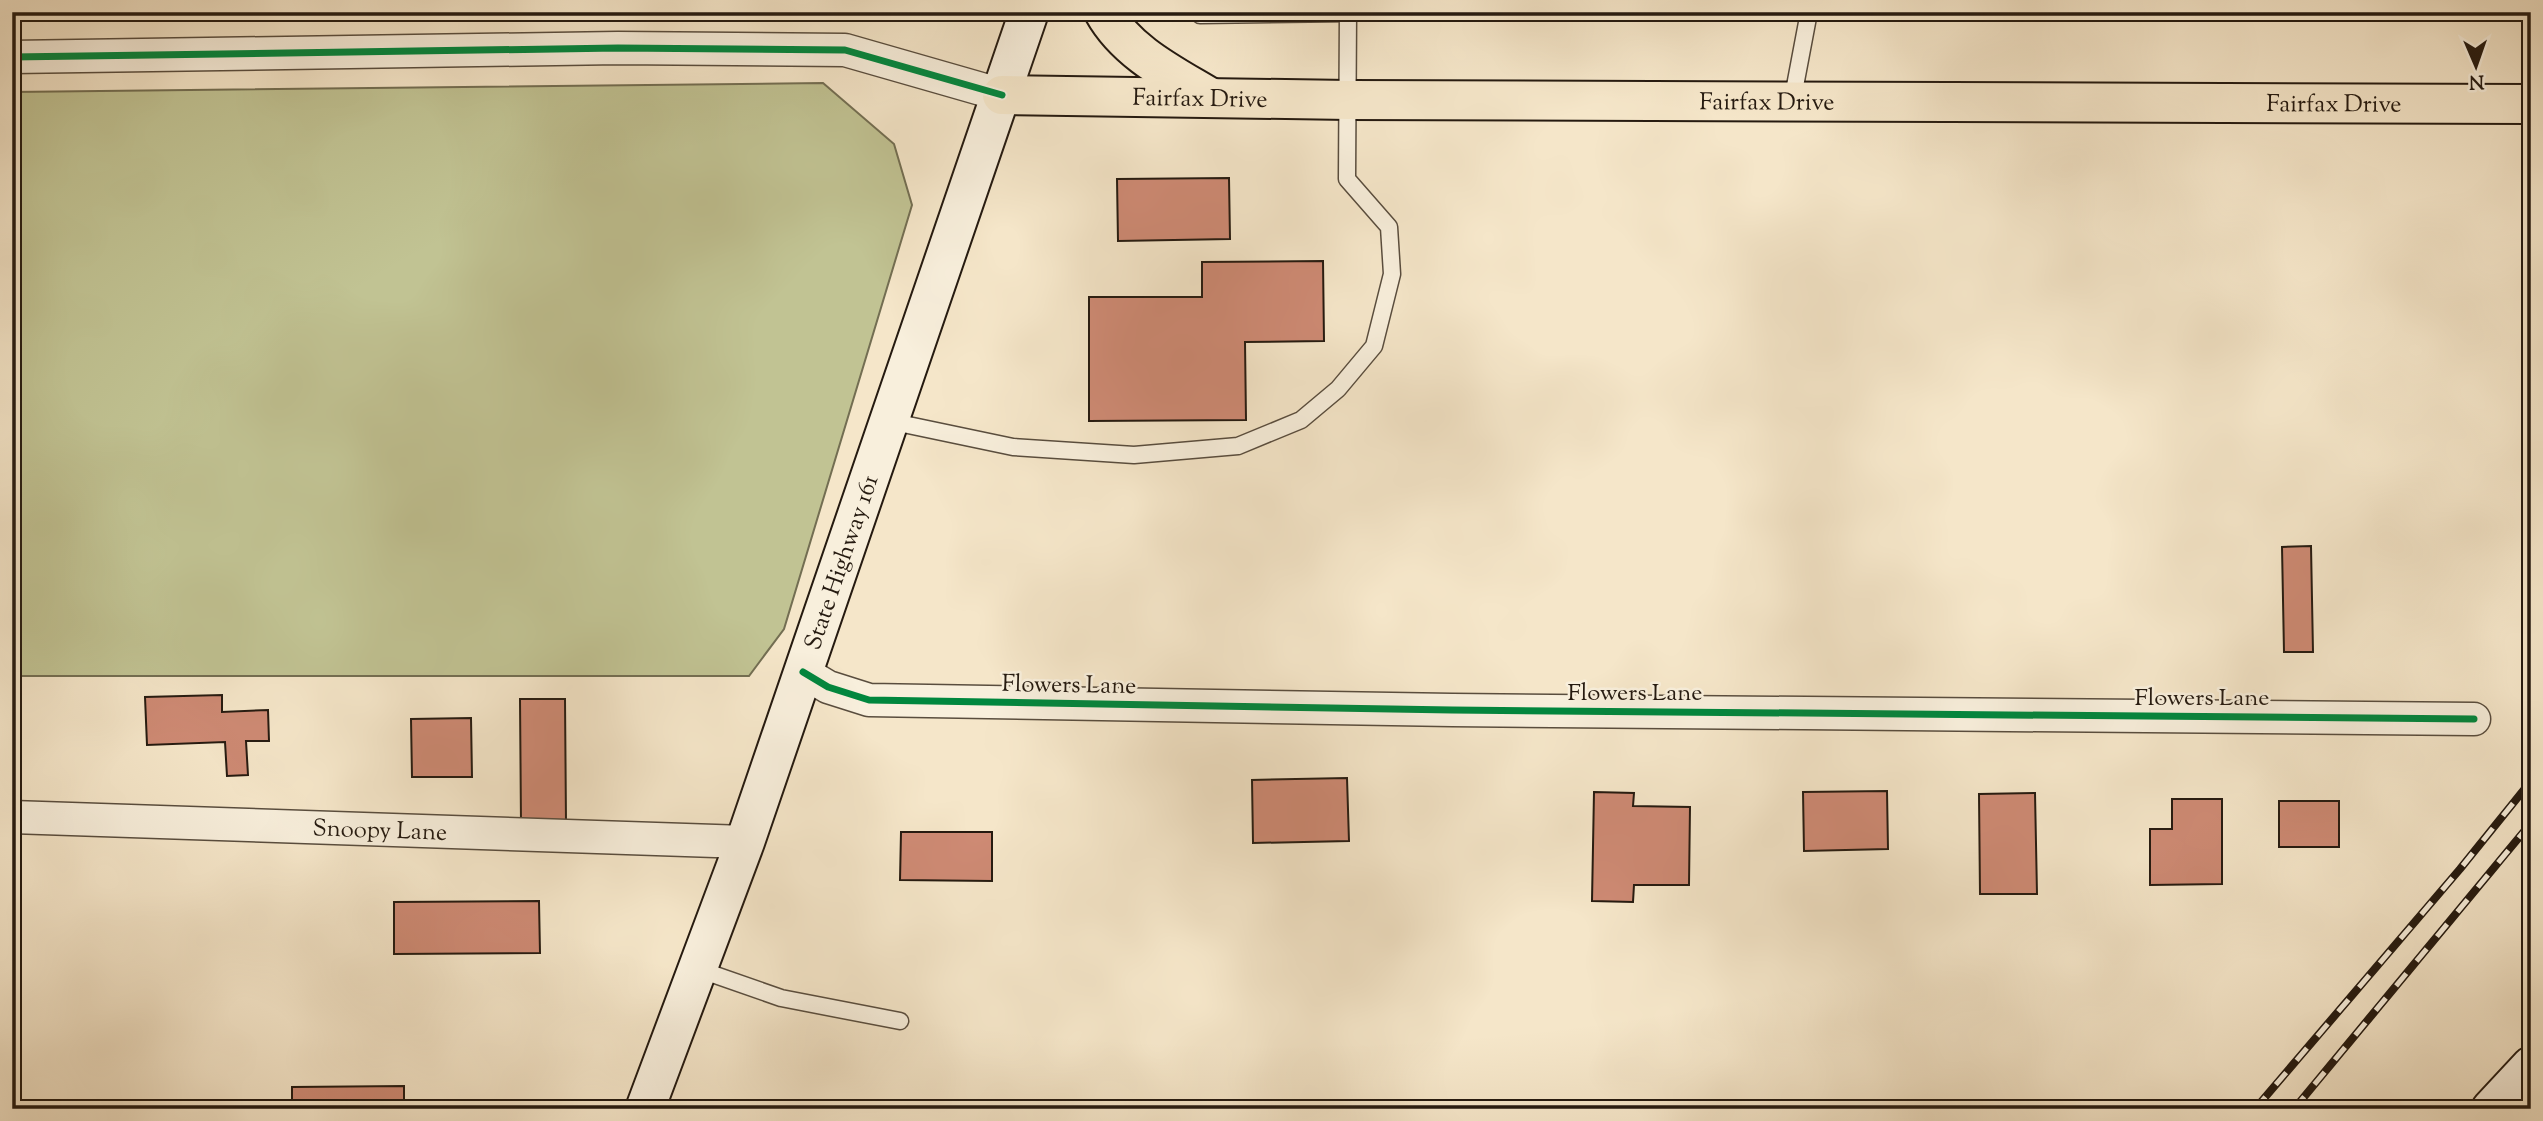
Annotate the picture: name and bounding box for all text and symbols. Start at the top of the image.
north arrow [2442,32,2512,102]
text: N [2468,67,2485,94]
street label: Fairfax Drive [1132,82,1268,118]
street label: Fairfax Drive [1699,86,1835,121]
street label: Fairfax Drive [2266,88,2402,123]
street label: State Highway 161 [797,471,888,655]
street label: Flowers Lane [1001,668,1137,704]
street label: Flowers Lane [1568,677,1702,711]
street label: Flowers Lane [2135,682,2269,716]
street label: Snoopy Lane [312,812,448,851]

